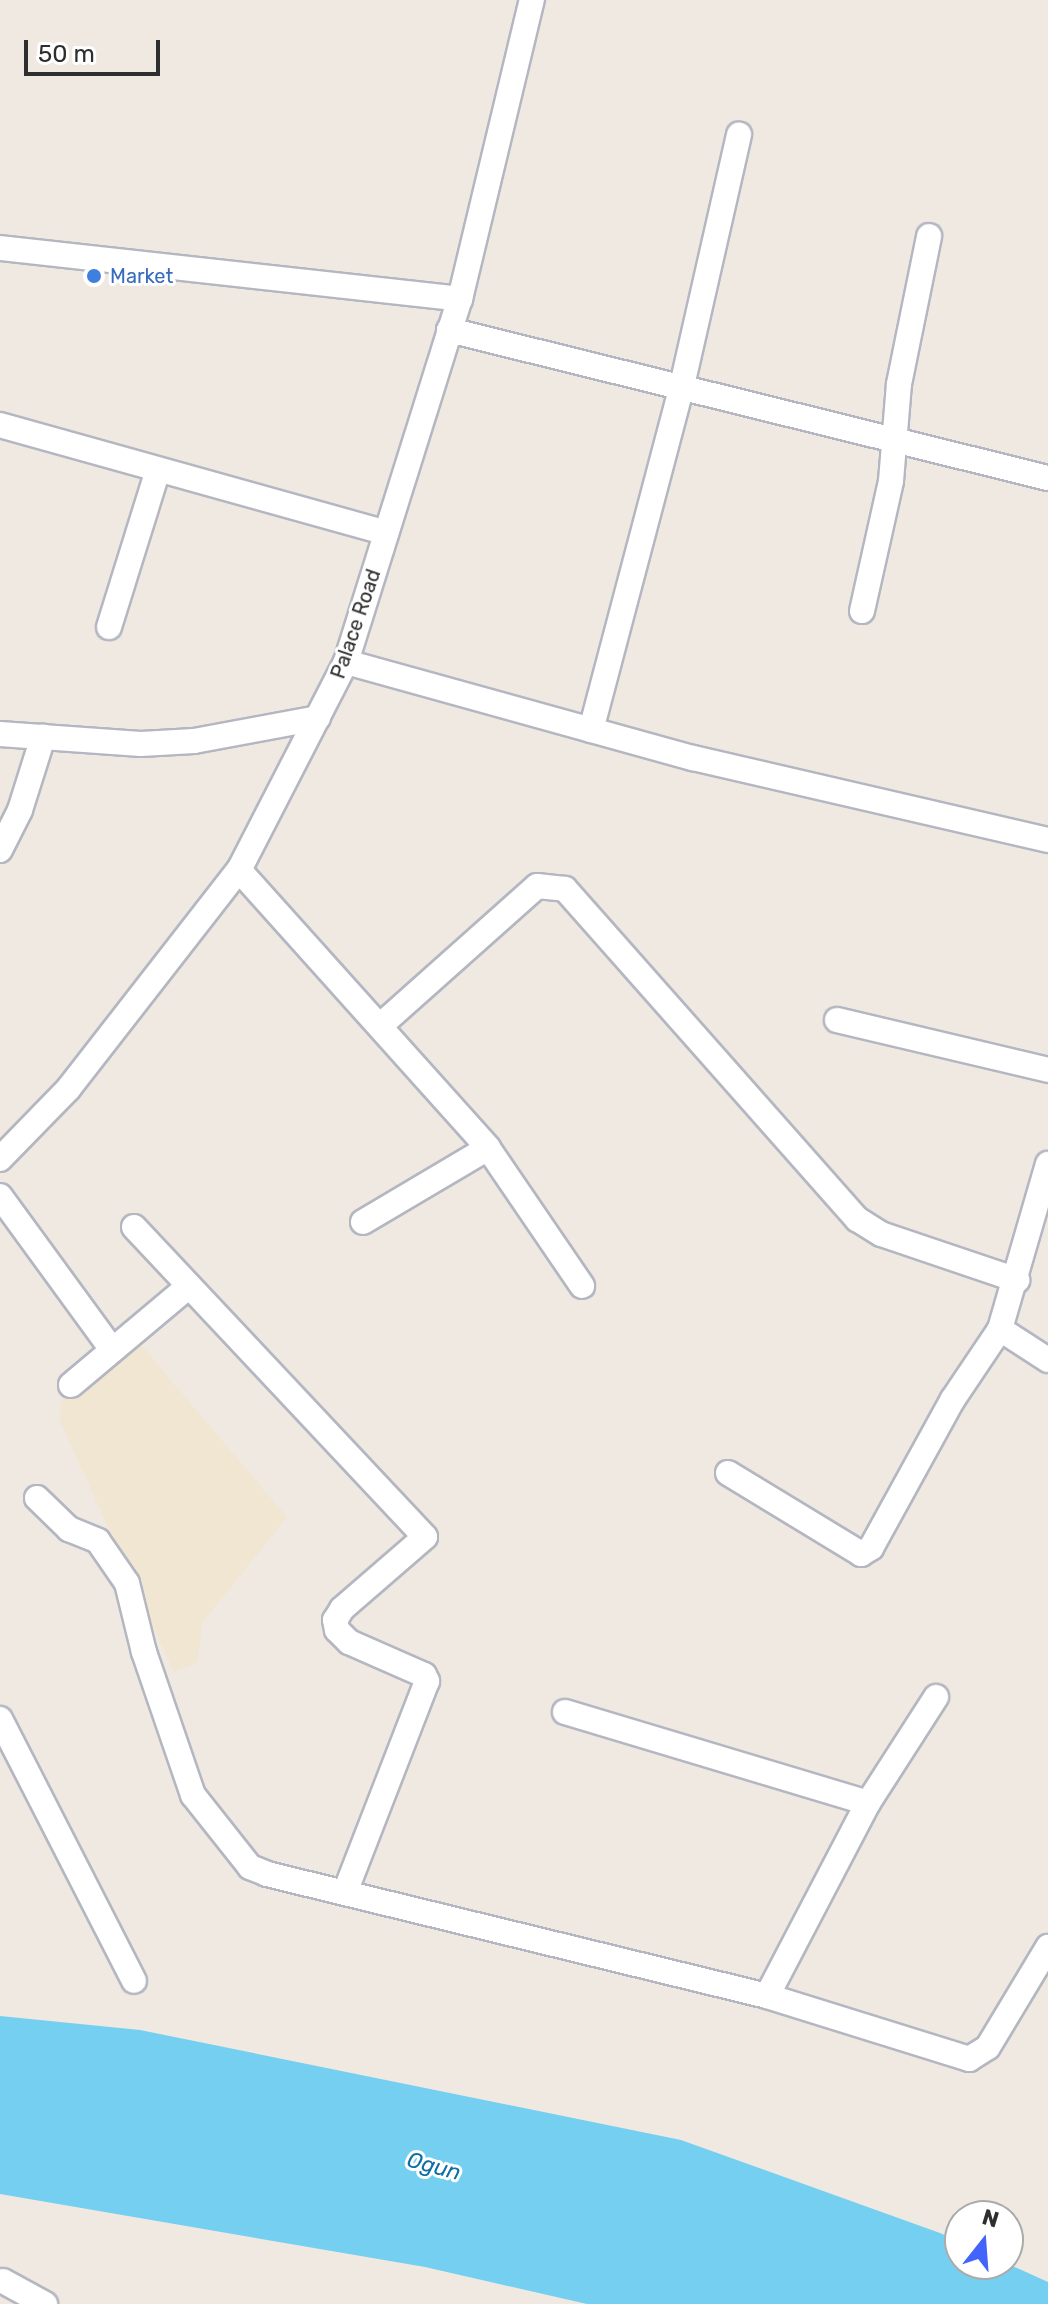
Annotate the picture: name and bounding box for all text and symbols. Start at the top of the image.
scale bar [28,24,164,74]
text: 50 m [38,40,95,68]
place label: Market [110,264,173,288]
marker: Market [85,267,103,285]
street label: Palace Road [326,566,386,682]
water label: Ogun [404,2146,464,2186]
north arrow [944,2200,1024,2280]
text: N [979,2203,1002,2234]

